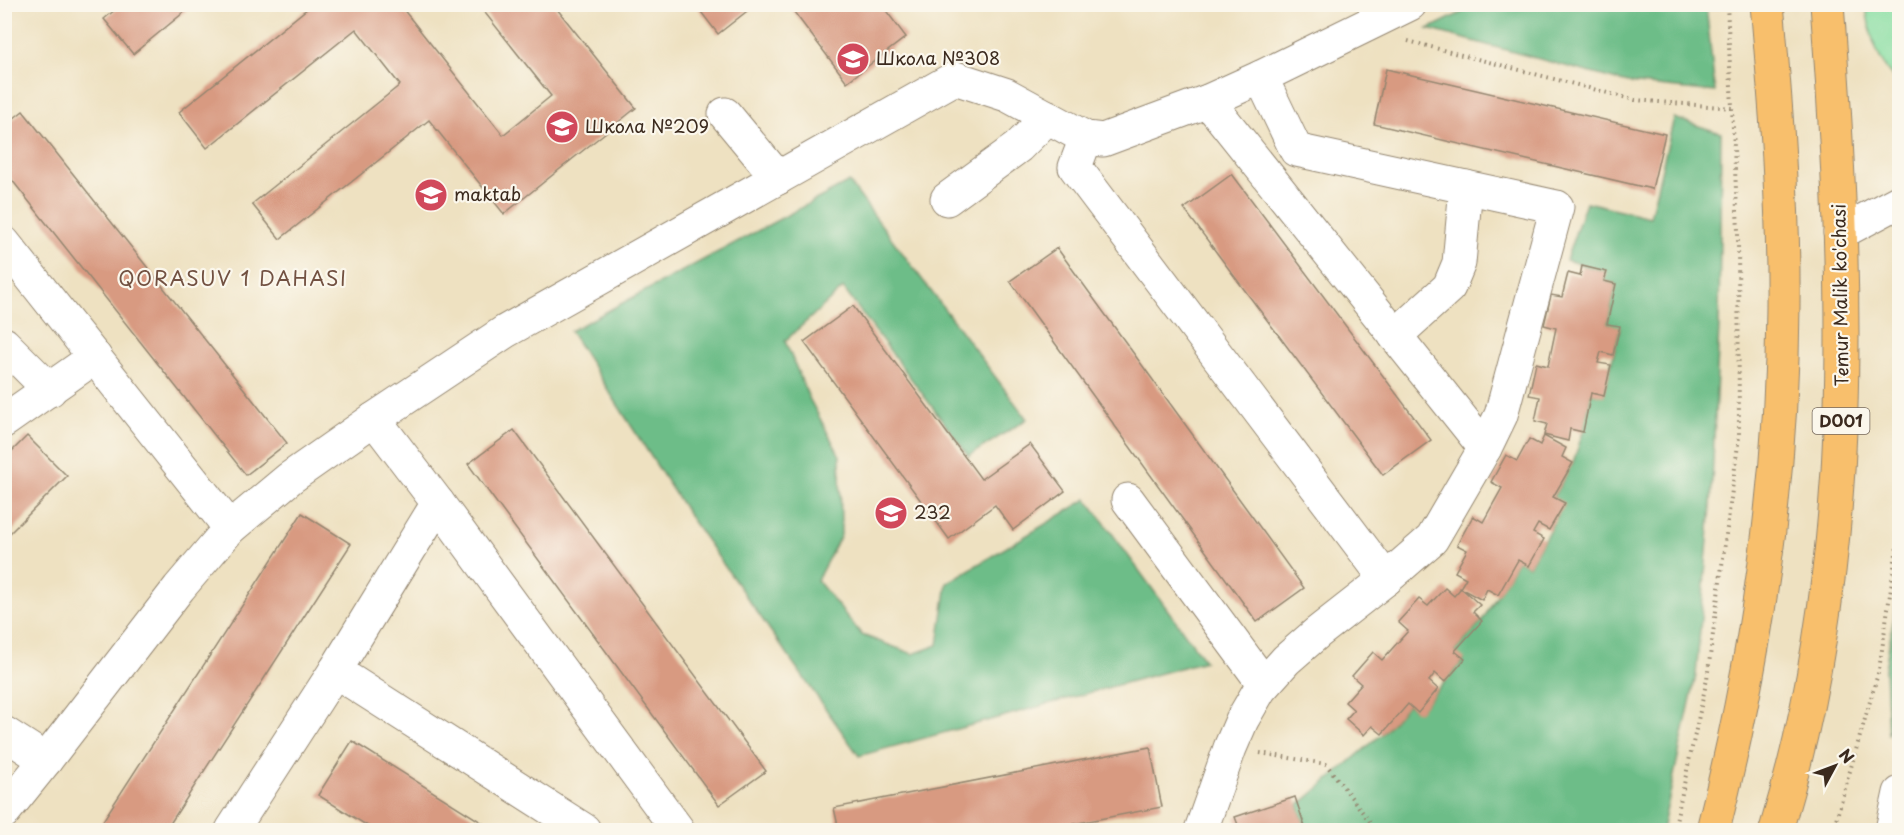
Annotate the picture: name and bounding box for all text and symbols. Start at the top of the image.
school or university icon: Школа №308 [835,41,871,77]
place label: Школа №308 [876,44,1000,71]
school or university icon: Школа №209 [544,109,580,145]
place label: Школа №209 [585,112,709,139]
school or university icon: maktab [413,177,449,213]
place label: maktab [454,180,521,207]
street label: Temur Malik ko'chasi [1824,203,1855,387]
district label: QORASUV 1 DAHASI [118,263,348,293]
road number: D001 [1812,408,1870,434]
school or university icon: 232 [873,495,909,531]
place label: 232 [914,498,951,525]
north arrow [1805,736,1865,796]
text: N [1834,743,1860,768]

